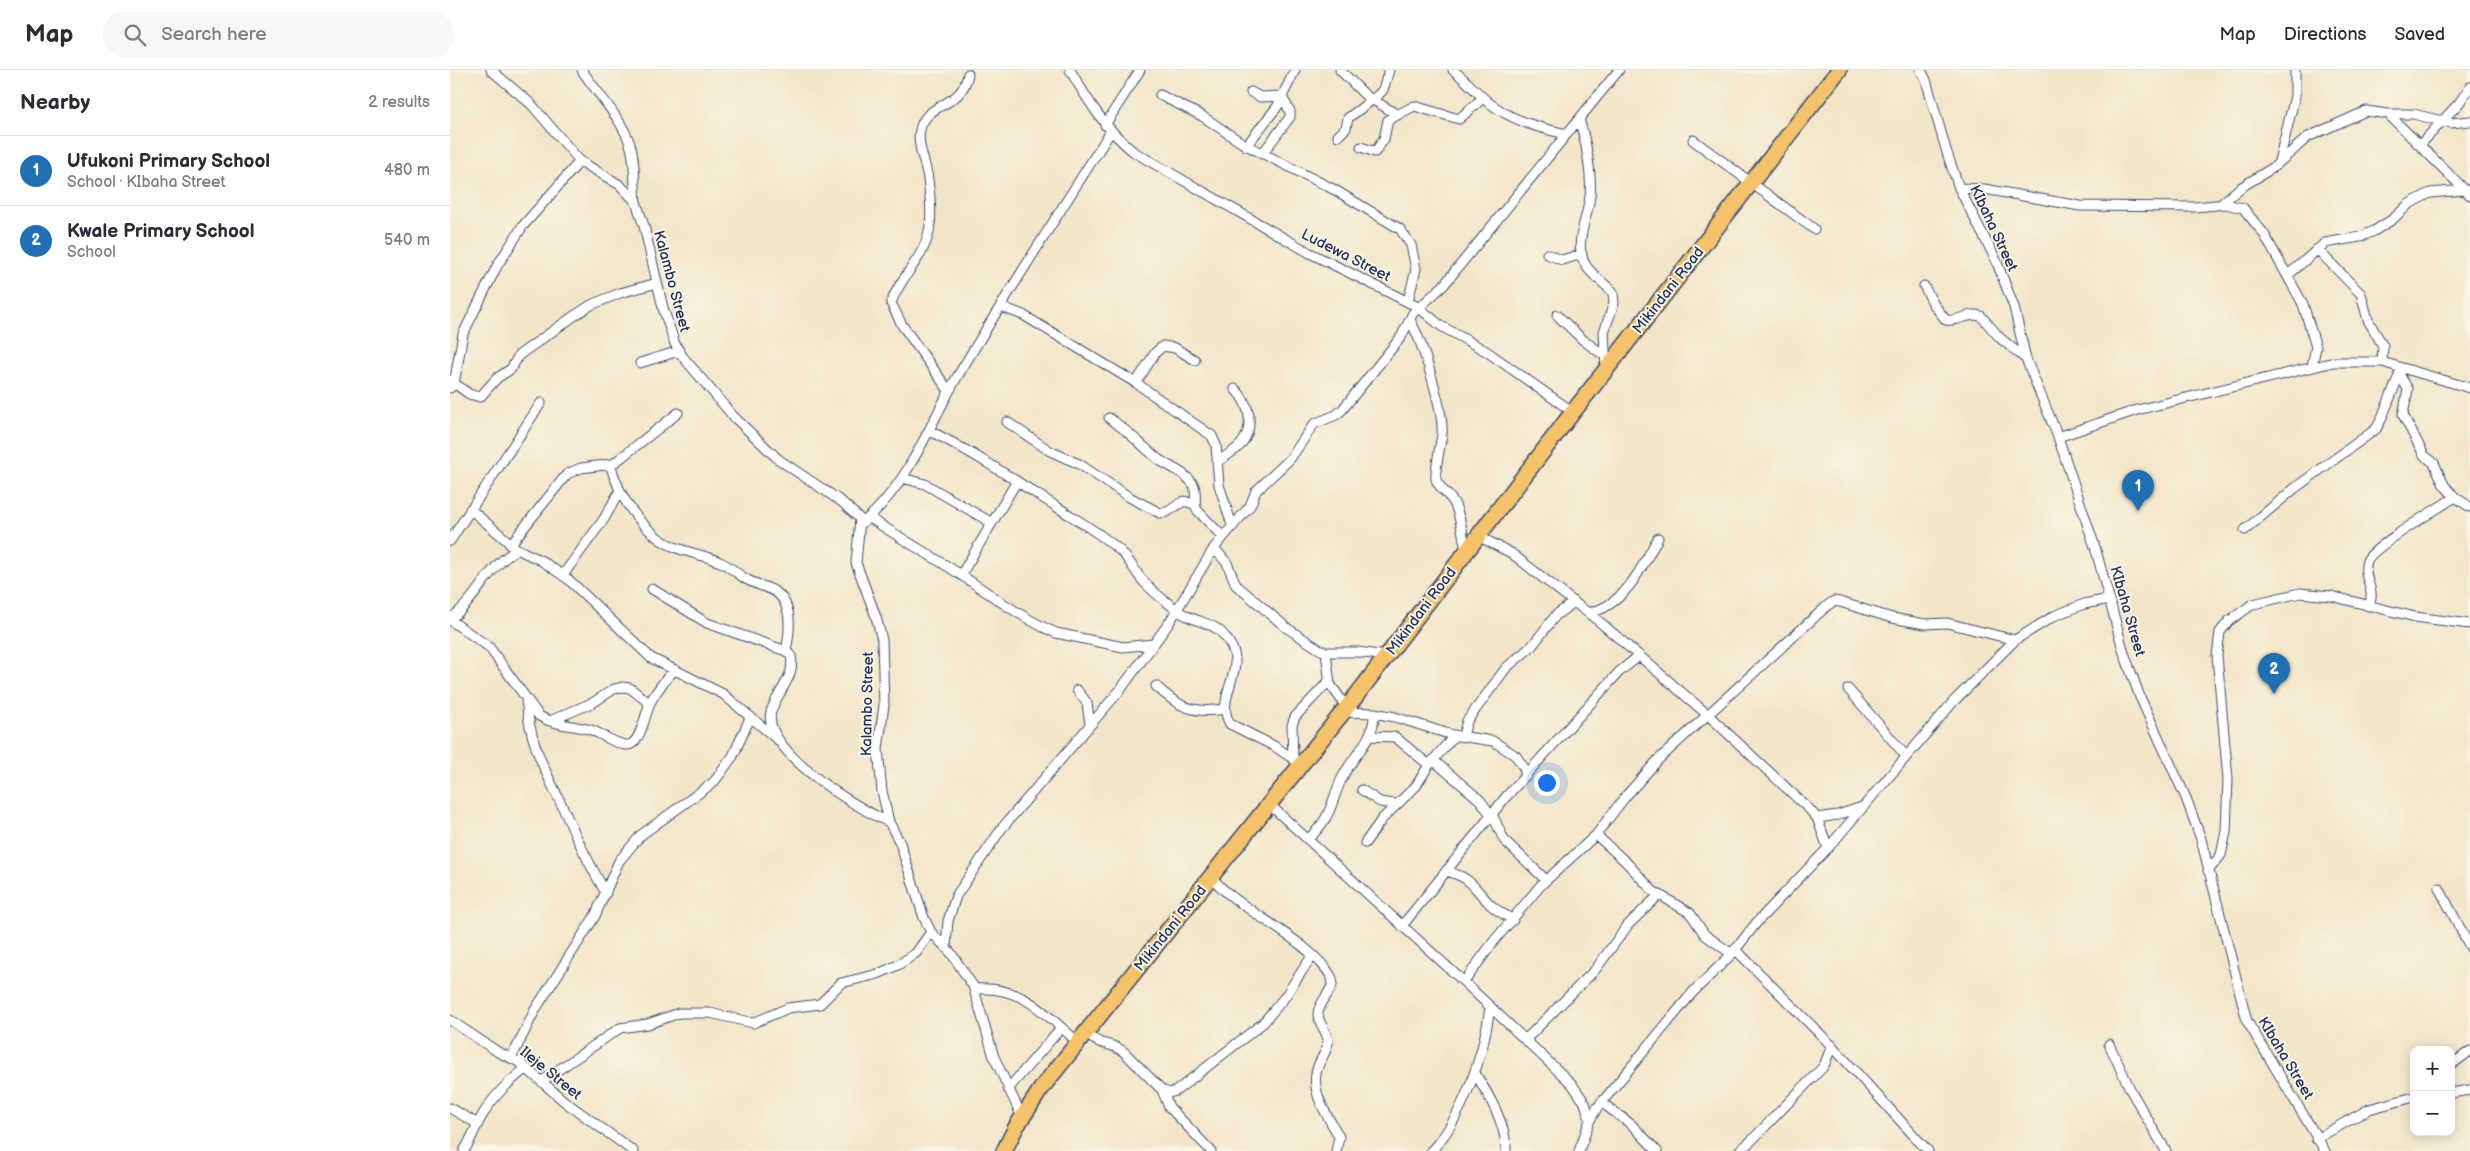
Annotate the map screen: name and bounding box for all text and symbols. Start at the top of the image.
search box [103,12,453,57]
text: Map [25,20,73,49]
icon: search [121,21,149,49]
text: Search here [161,23,267,46]
text: Map [2220,24,2256,45]
text: Directions [2284,24,2366,45]
text: Saved [2394,24,2445,45]
text: Nearby [20,90,90,115]
text: 2 results [368,93,430,112]
text: Ufukoni Primary School [67,150,270,173]
text: 1 [33,161,39,180]
text: 480 m [384,161,430,180]
text: School · KIbaha Street [67,173,225,192]
street label: KIbaha Street [1965,182,2022,275]
text: Kwale Primary School [67,220,254,243]
street label: Ludewa Street [1298,225,1394,286]
street label: Kalambo Street [649,228,694,334]
text: 2 [31,231,41,250]
text: 540 m [384,231,430,250]
text: School [67,243,116,262]
street label: Mikindani Road [1629,243,1708,338]
pin: 1 [2122,470,2154,511]
street label: Mikindani Road [1382,564,1461,659]
street label: KIbaha Street [2106,564,2150,659]
street label: Kalambo Street [857,651,878,756]
pin: 2 [2258,653,2290,694]
your location [1534,770,1560,796]
street label: Mikindani Road [1130,881,1211,975]
street label: KIbaha Street [2253,1014,2318,1103]
street label: Ileje Street [516,1043,586,1104]
map controls [2410,1046,2455,1136]
button: + [2410,1046,2455,1091]
button: − [2410,1091,2455,1136]

